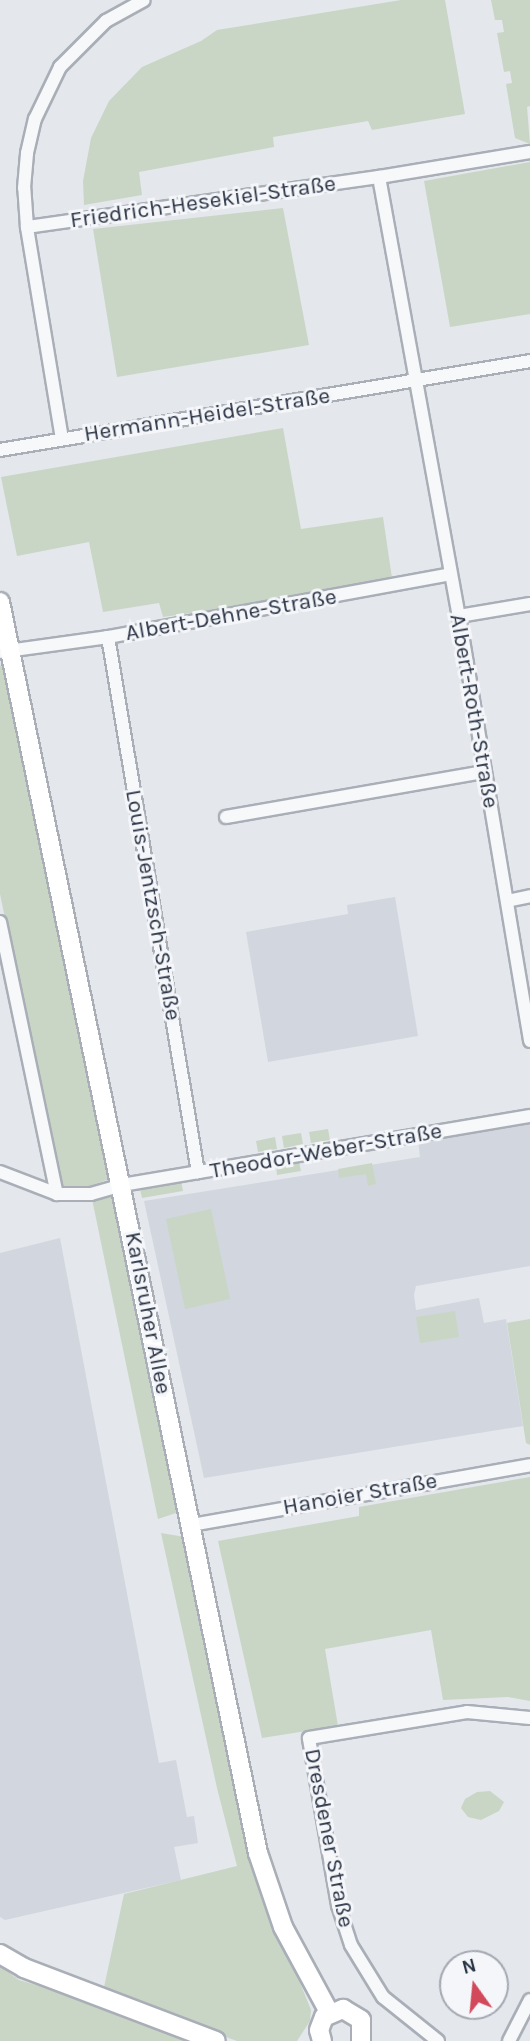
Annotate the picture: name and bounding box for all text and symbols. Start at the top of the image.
street label: Friedrich-Hesekiel-Straße [68,170,338,234]
street label: Hermann-Heidel-Straße [82,382,332,448]
street label: Albert-Dehne-Straße [123,583,339,647]
street label: Albert-Roth-Straße [443,612,505,810]
street label: Louis-Jentzsch-Straße [119,787,187,1023]
street label: Theodor-Weber-Straße [208,1117,444,1185]
street label: Karlsruher Allee [119,1229,177,1397]
street label: Hanoier Straße [281,1467,439,1521]
street label: Dresdener Straße [298,1746,360,1930]
north arrow [439,1950,509,2020]
text: N [460,1954,479,1979]

